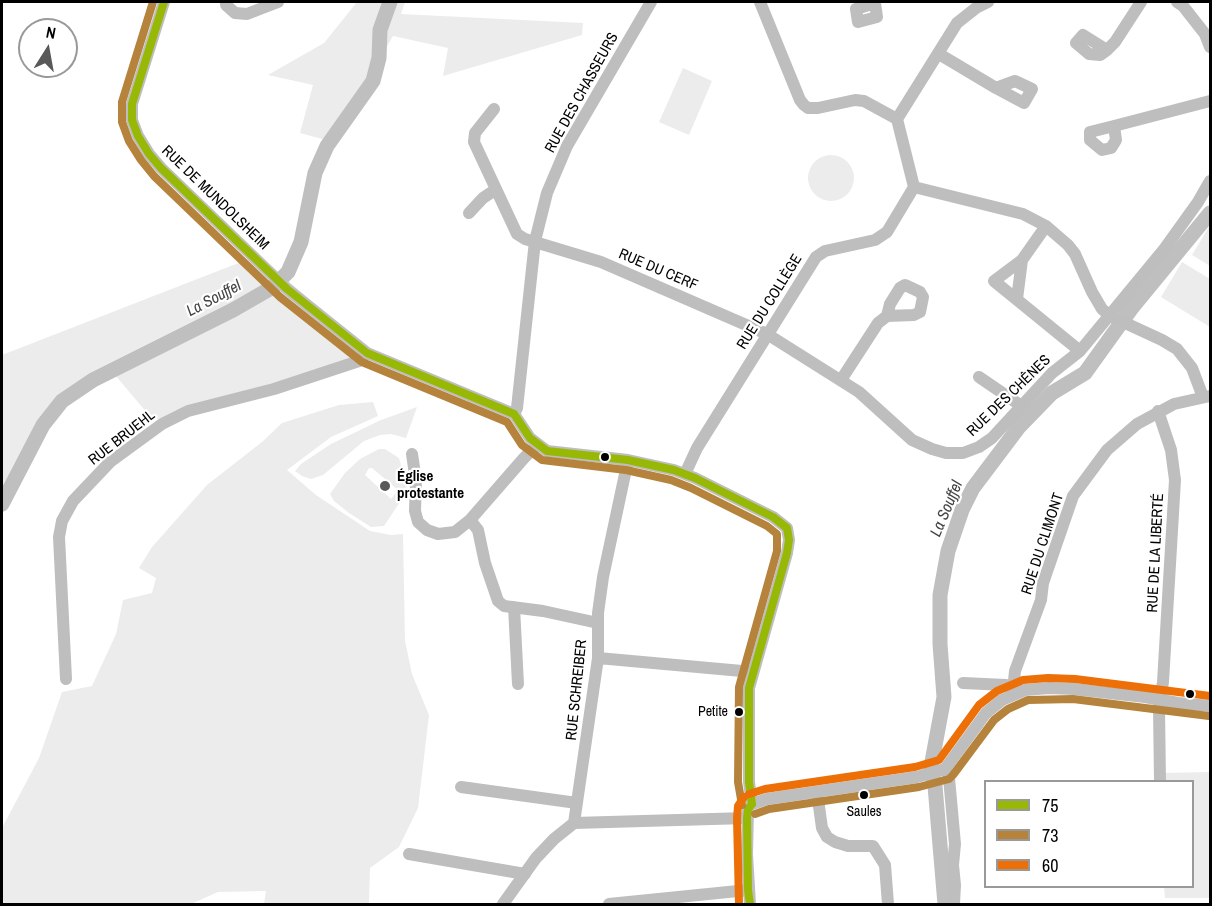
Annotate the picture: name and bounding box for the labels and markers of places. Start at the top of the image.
unlabelled marker [599,451,611,463]
place label: Église protestante [397,468,464,503]
marker: Église protestante [378,479,392,493]
unlabelled marker [1184,688,1196,700]
place label: Petite [698,704,728,720]
marker: Petite [733,706,745,718]
marker: Saules [858,789,870,801]
place label: Saules [846,804,882,820]

